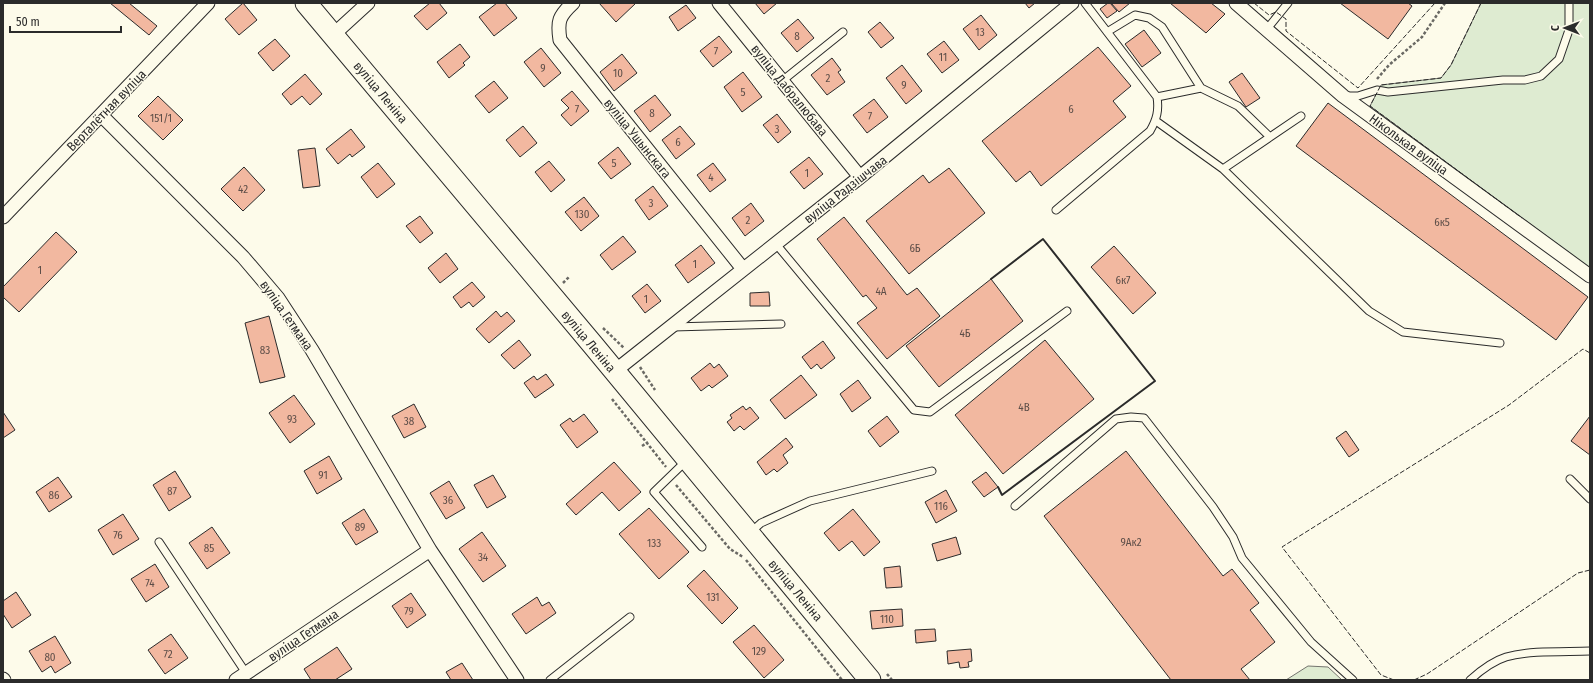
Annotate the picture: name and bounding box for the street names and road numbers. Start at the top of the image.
street label: вуліца Дабралюбава [748,42,831,139]
street label: вуліца Леніна [350,58,411,126]
street label: Верталётная вуліца [64,66,149,154]
street label: вуліца Ушынскага [601,96,674,181]
street label: Ніколькая вуліца [1366,111,1451,178]
street label: вуліца Радзішчава [801,152,890,226]
street label: вуліца Гетмана [257,278,316,353]
street label: вуліца Леніна [558,307,619,375]
street label: вуліца Леніна [765,556,826,624]
street label: вуліца Гетмана [265,606,341,664]

